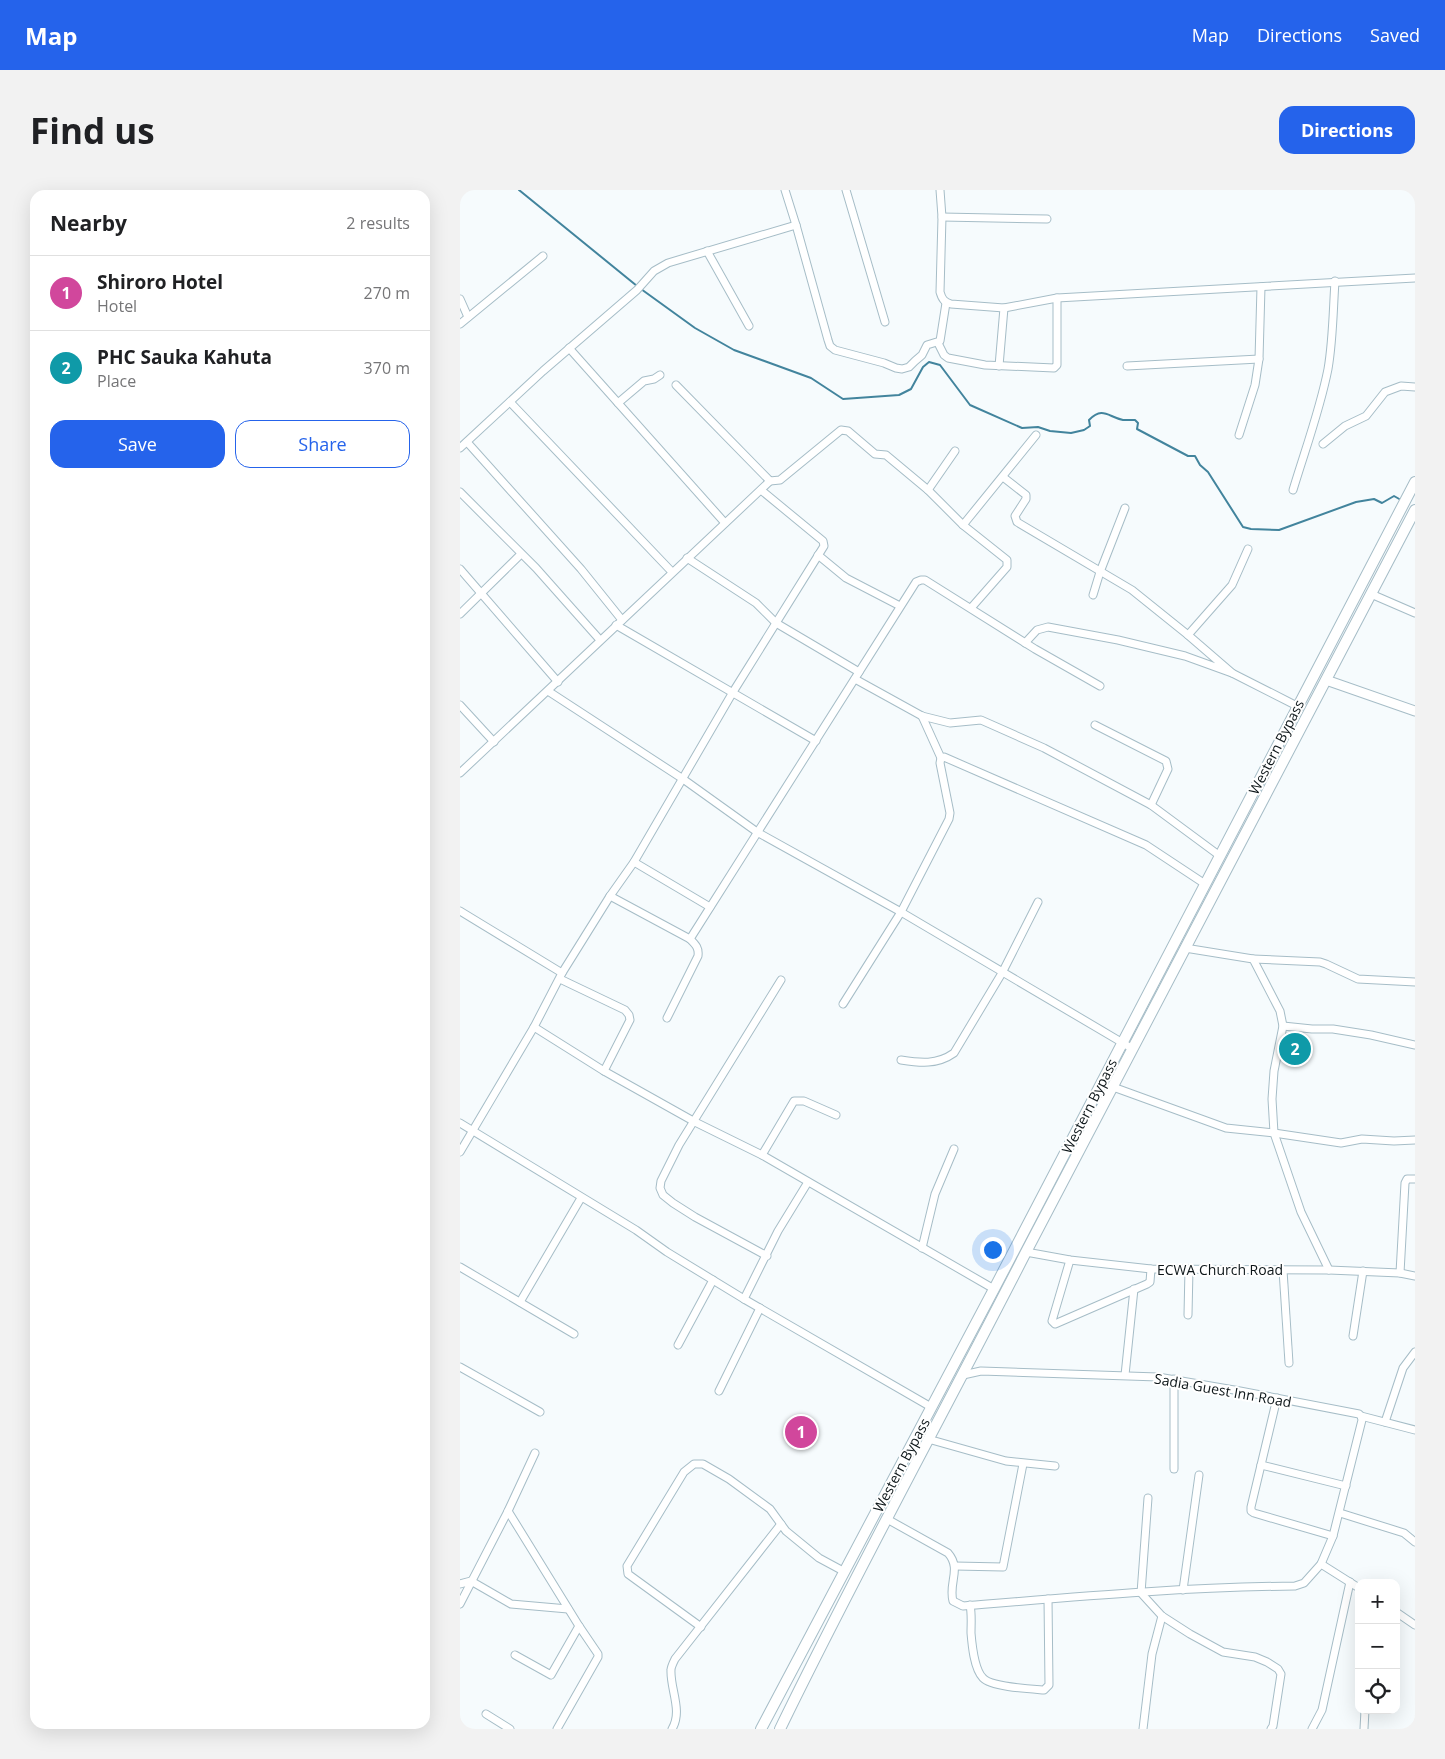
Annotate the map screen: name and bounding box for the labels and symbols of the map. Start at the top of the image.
street label: Western Bypass [1244,696,1308,798]
pin: 2 [1279,1030,1311,1068]
street label: Western Bypass [1057,1055,1121,1157]
your location [980,1237,1006,1263]
street label: ECWA Church Road [1157,1260,1283,1279]
street label: Sadia Guest Inn Road [1153,1369,1293,1411]
pin: 1 [785,1413,817,1451]
street label: Western Bypass [868,1414,934,1515]

